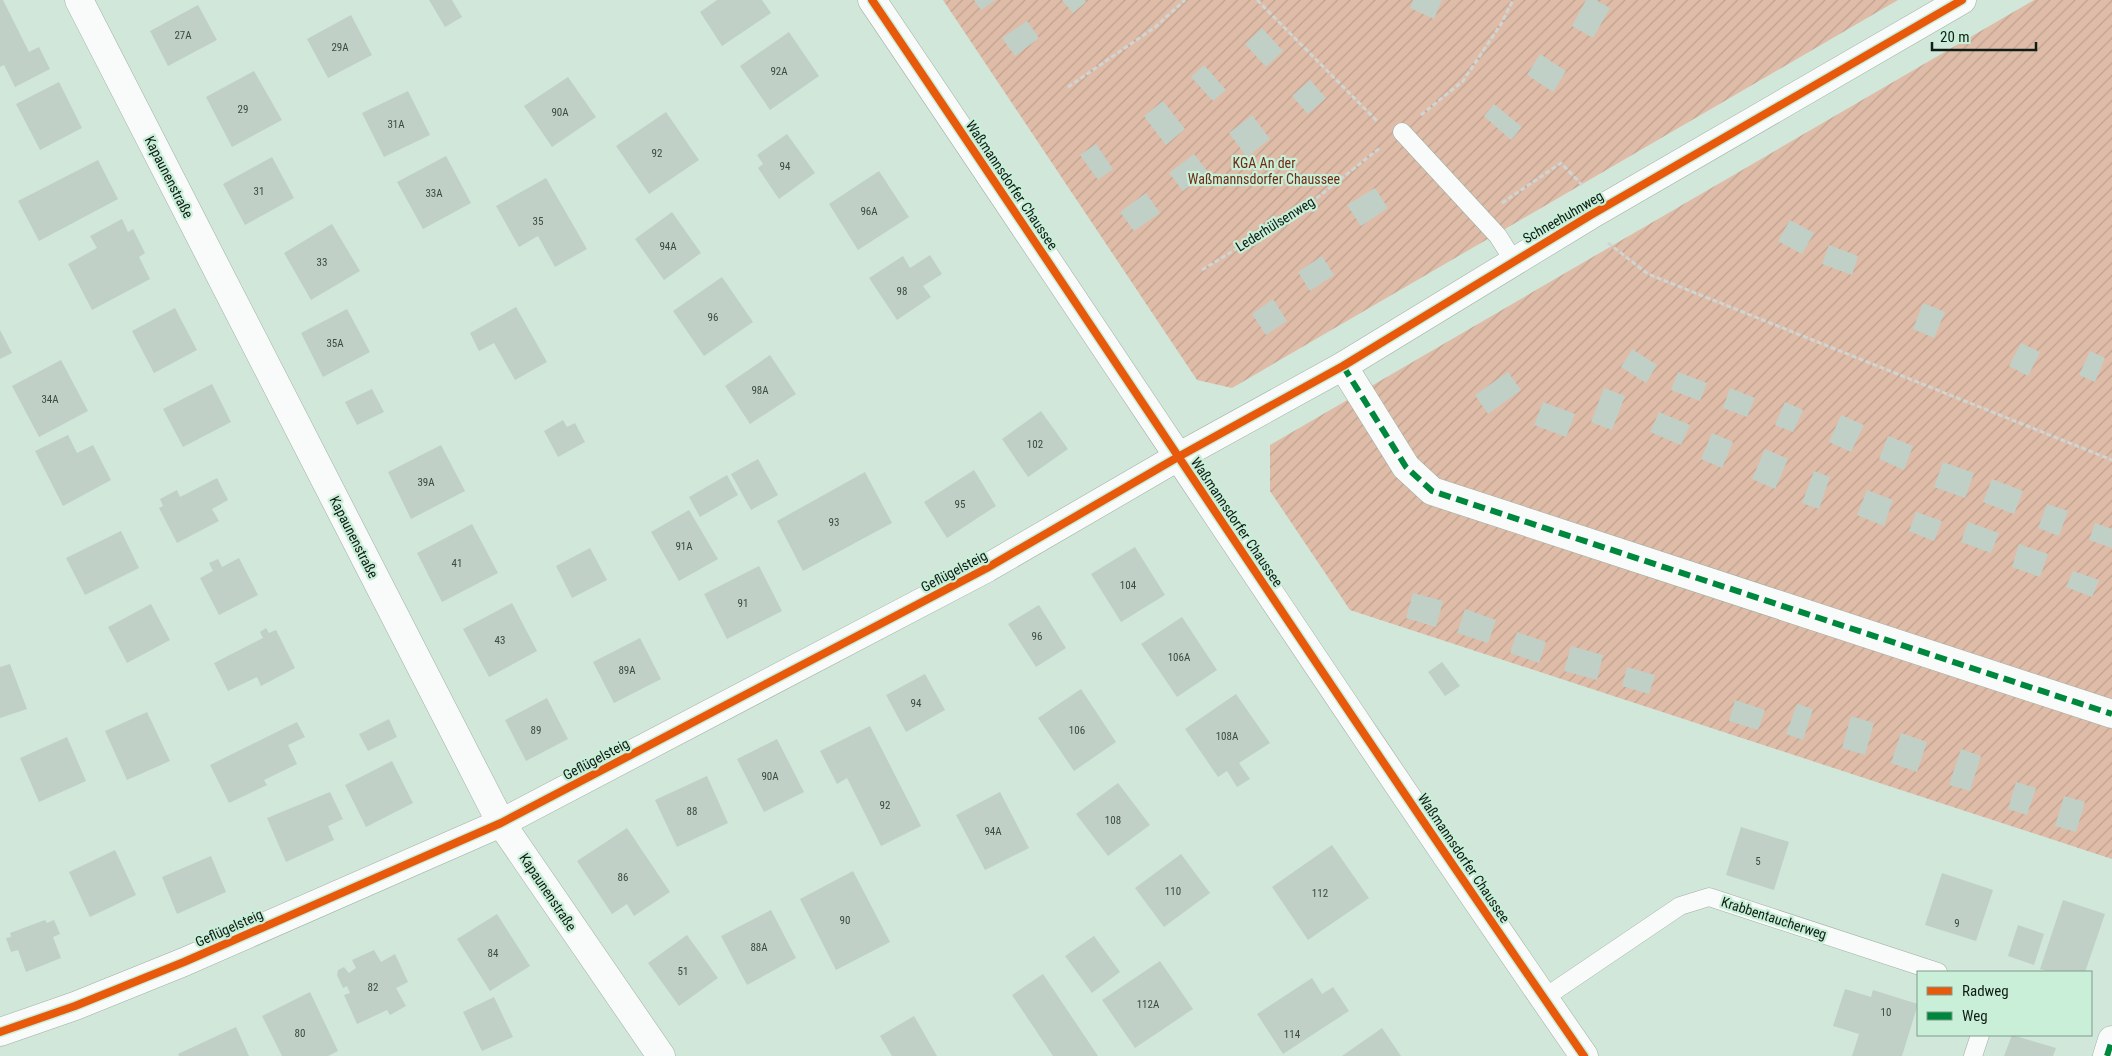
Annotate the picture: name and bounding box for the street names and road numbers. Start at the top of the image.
street label: Waßmannsdorfer Chaussee [963,117,1061,253]
street label: Kapaunenstraße [141,133,197,221]
street label: Schneehuhnweg [1520,188,1606,246]
street label: Lederhülsenweg [1233,193,1317,255]
street label: Waßmannsdorfer Chaussee [1188,454,1286,590]
street label: Kapaunenstraße [326,493,382,581]
street label: Geflügelsteig [918,547,990,595]
street label: Geflügelsteig [560,735,632,783]
street label: Waßmannsdorfer Chaussee [1415,790,1513,926]
street label: Kapaunenstraße [516,850,580,934]
street label: Krabbentaucherweg [1719,893,1829,943]
street label: Geflügelsteig [193,906,265,950]

